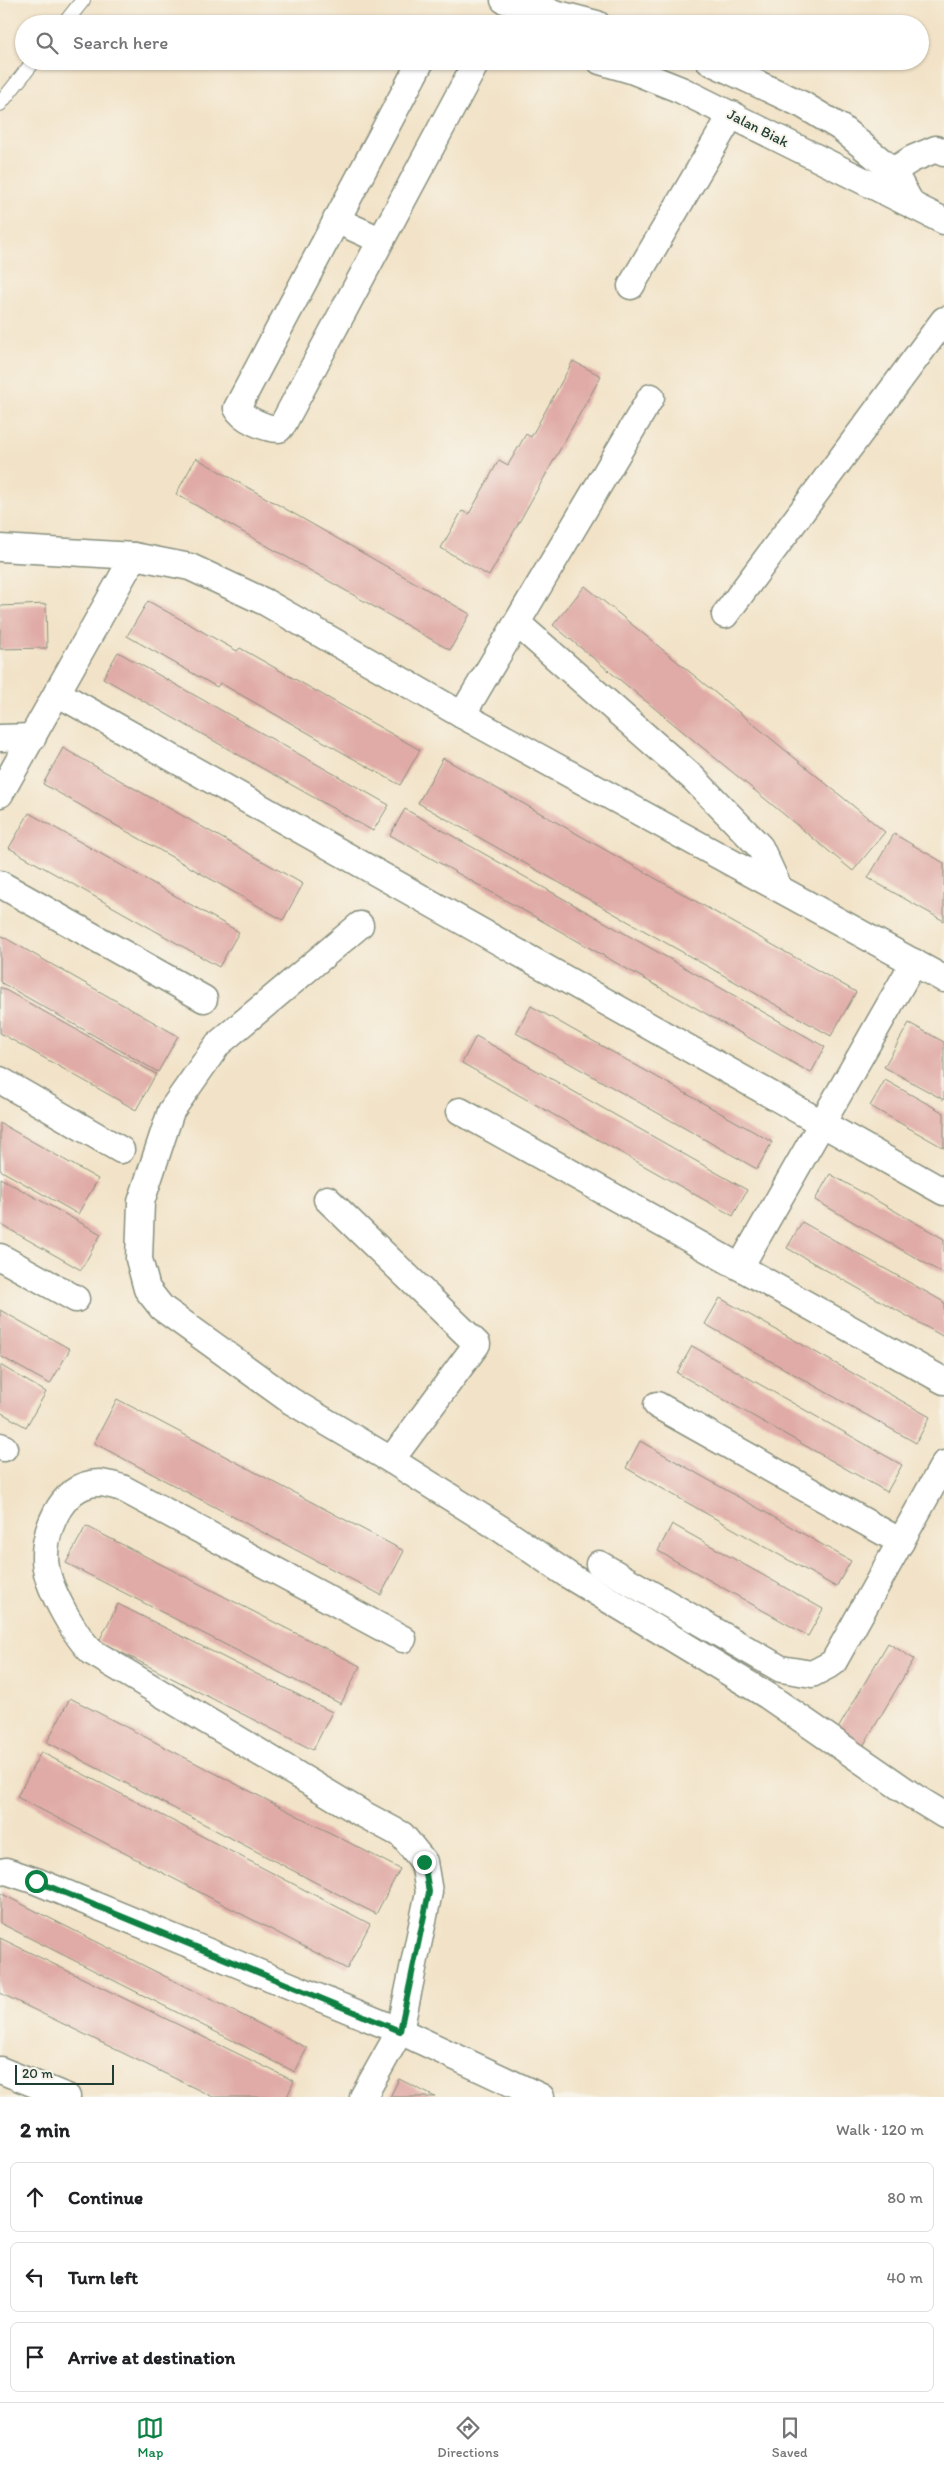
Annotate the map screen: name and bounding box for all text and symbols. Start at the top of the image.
search box [15,15,929,70]
icon: search [33,29,61,57]
text: Search here [73,31,168,54]
street label: Jalan Biak [724,105,792,151]
route end [413,1851,436,1874]
route start [25,1870,48,1893]
scale bar [15,2062,114,2085]
text: 20 m [22,2065,53,2082]
text: 2 min [20,2117,70,2142]
text: Walk · 120 m [836,2120,924,2139]
icon: ahead [21,2183,49,2211]
text: Continue [68,2186,143,2209]
text: 80 m [887,2188,923,2207]
icon: left [21,2263,49,2291]
text: Turn left [68,2266,138,2289]
text: 40 m [886,2268,923,2287]
icon: arrive [21,2343,49,2371]
text: Arrive at destination [68,2346,235,2369]
tab: Map [136,2414,164,2461]
tab: Directions [437,2414,499,2461]
tab: Saved [772,2414,808,2461]

